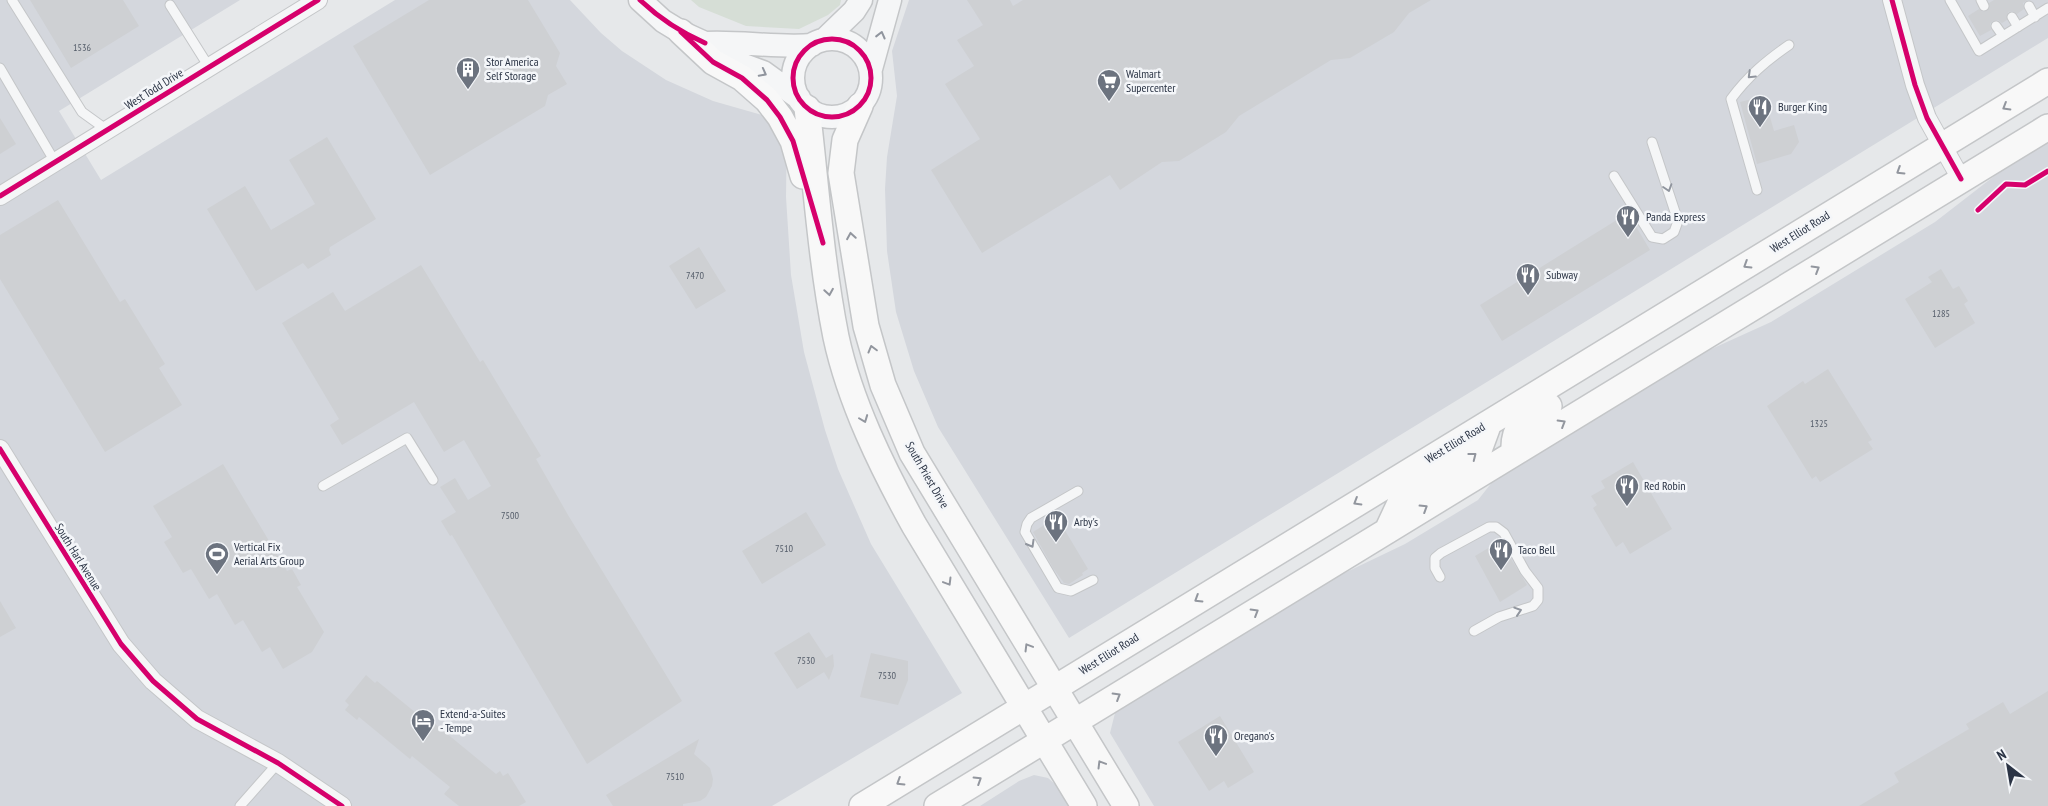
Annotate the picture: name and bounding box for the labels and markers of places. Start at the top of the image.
place label: Stor America Self Storage [486,54,539,83]
building icon: Stor America Self Storage [455,56,481,90]
place label: Walmart Supercenter [1126,66,1176,95]
supermarket icon: Walmart Supercenter [1096,68,1122,102]
restaurant icon: Burger King [1747,94,1773,128]
place label: Burger King [1778,99,1827,114]
restaurant icon: Panda Express [1615,204,1641,238]
place label: Panda Express [1646,209,1705,224]
restaurant icon: Subway [1515,262,1541,296]
place label: Subway [1546,267,1578,282]
restaurant icon: Red Robin [1614,473,1640,507]
place label: Red Robin [1644,478,1686,493]
restaurant icon: Arby's [1043,509,1069,543]
place label: Arby's [1074,514,1098,529]
restaurant icon: Taco Bell [1488,537,1514,571]
place label: Vertical Fix Aerial Arts Group [233,539,304,568]
sports icon: Vertical Fix Aerial Arts Group [204,541,230,575]
place label: Taco Bell [1518,542,1555,557]
place label: Extend-a-Suites - Tempe [440,706,506,735]
hotel icon: Extend-a-Suites - Tempe [410,708,436,742]
restaurant icon: Oregano's [1203,723,1229,757]
place label: Oregano's [1234,728,1274,743]

